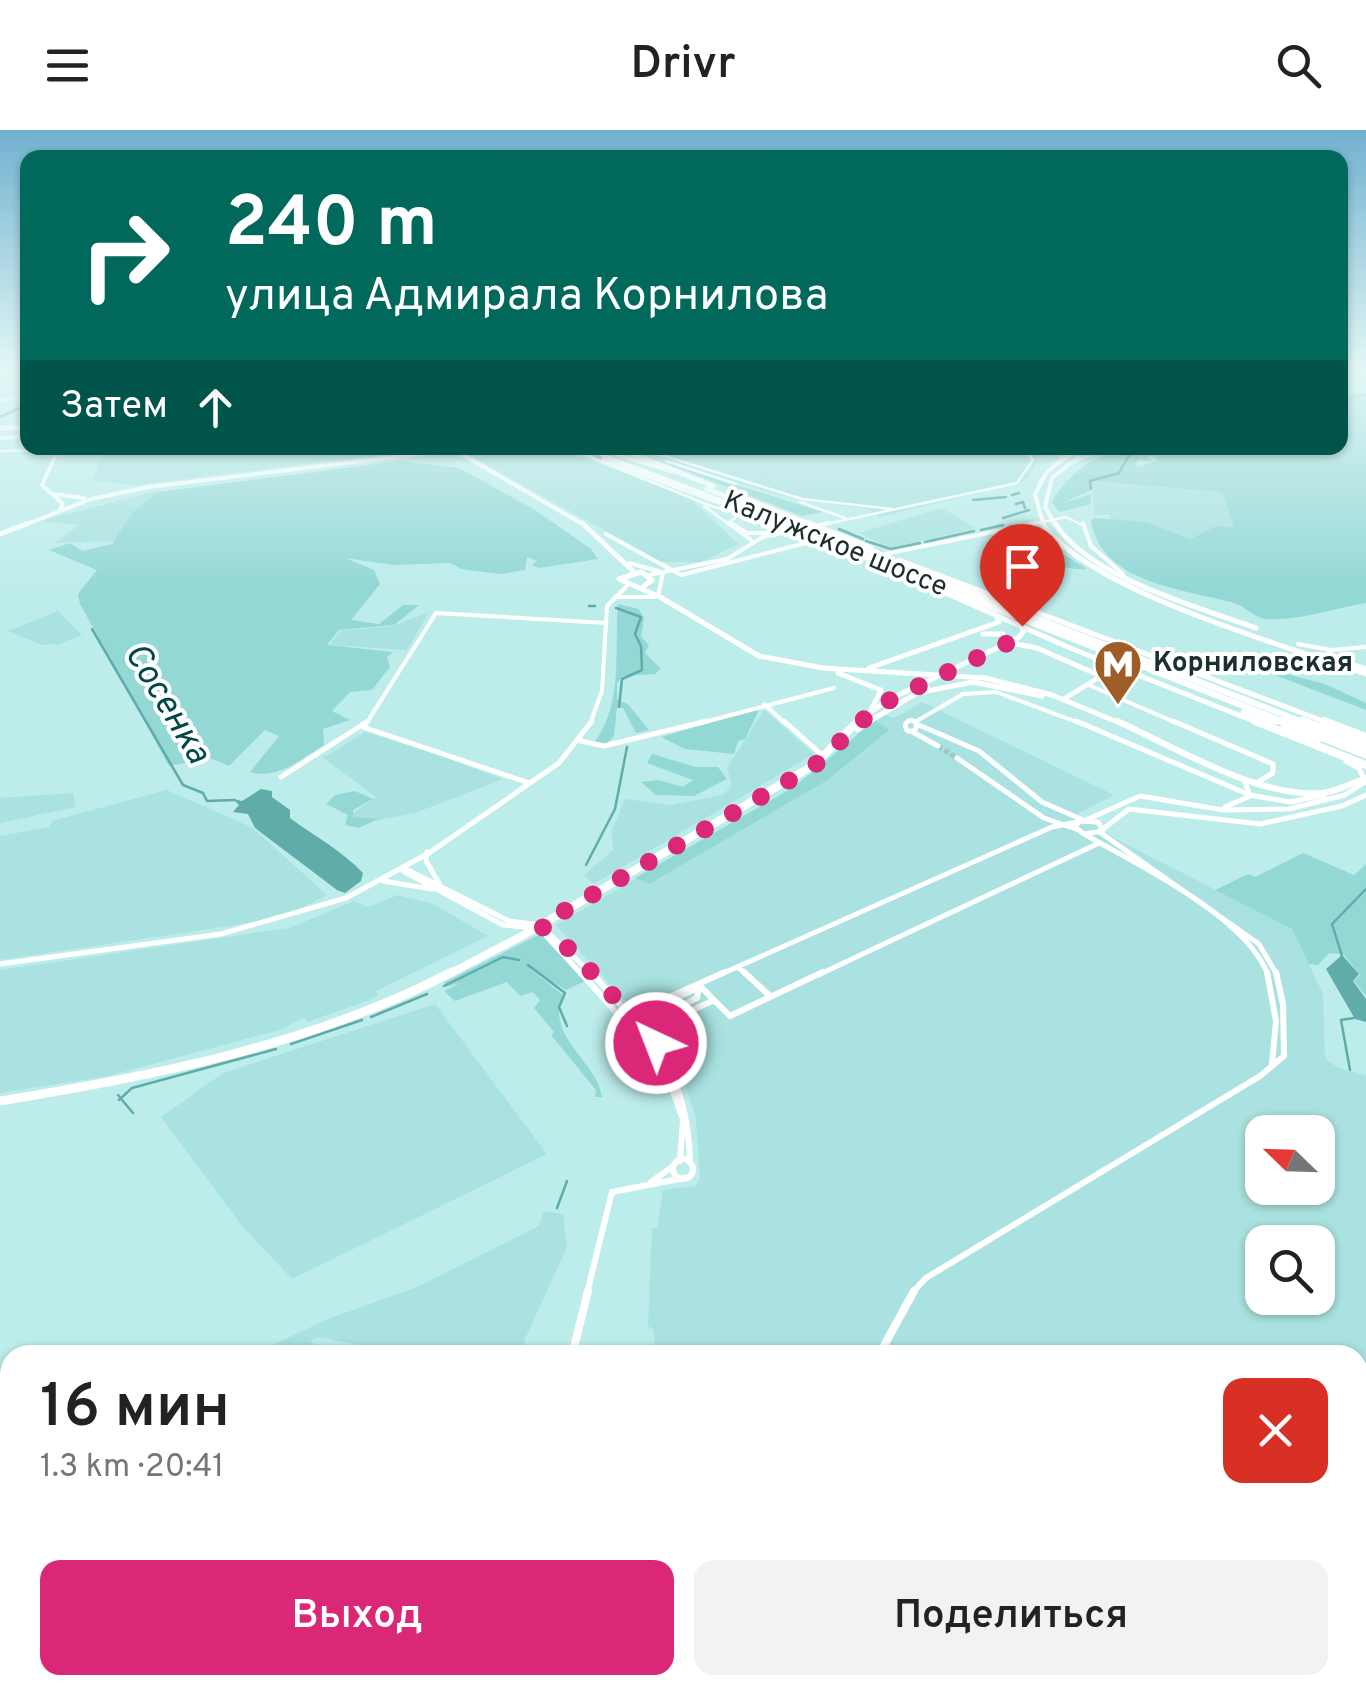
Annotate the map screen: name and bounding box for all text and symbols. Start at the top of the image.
text: Drivr [630,37,736,94]
icon: menu [40,38,95,93]
icon: search [1271,38,1326,93]
text: 240 m [225,182,438,271]
icon: right [60,190,190,320]
text: улица Адмирала Корнилова [225,269,828,326]
icon: ahead [188,380,243,435]
text: Затем [60,383,168,432]
street label: Калужское шоссе [718,484,952,606]
pin [980,524,1065,627]
icon: arrive [995,539,1050,594]
water label: Сосенка [113,636,219,772]
metro station icon: Корниловская [1092,638,1144,706]
place label: Корниловская [1153,646,1353,682]
position arrow [604,991,708,1095]
north arrow [1245,1115,1335,1205]
map controls [1245,1115,1335,1315]
button: search [1245,1225,1335,1315]
text: 16 мин [40,1372,230,1448]
button: close [1223,1378,1328,1483]
text: 1.3 km · 20:41 [40,1448,224,1488]
button: Выход [40,1560,674,1675]
button: Поделиться [694,1560,1328,1675]

